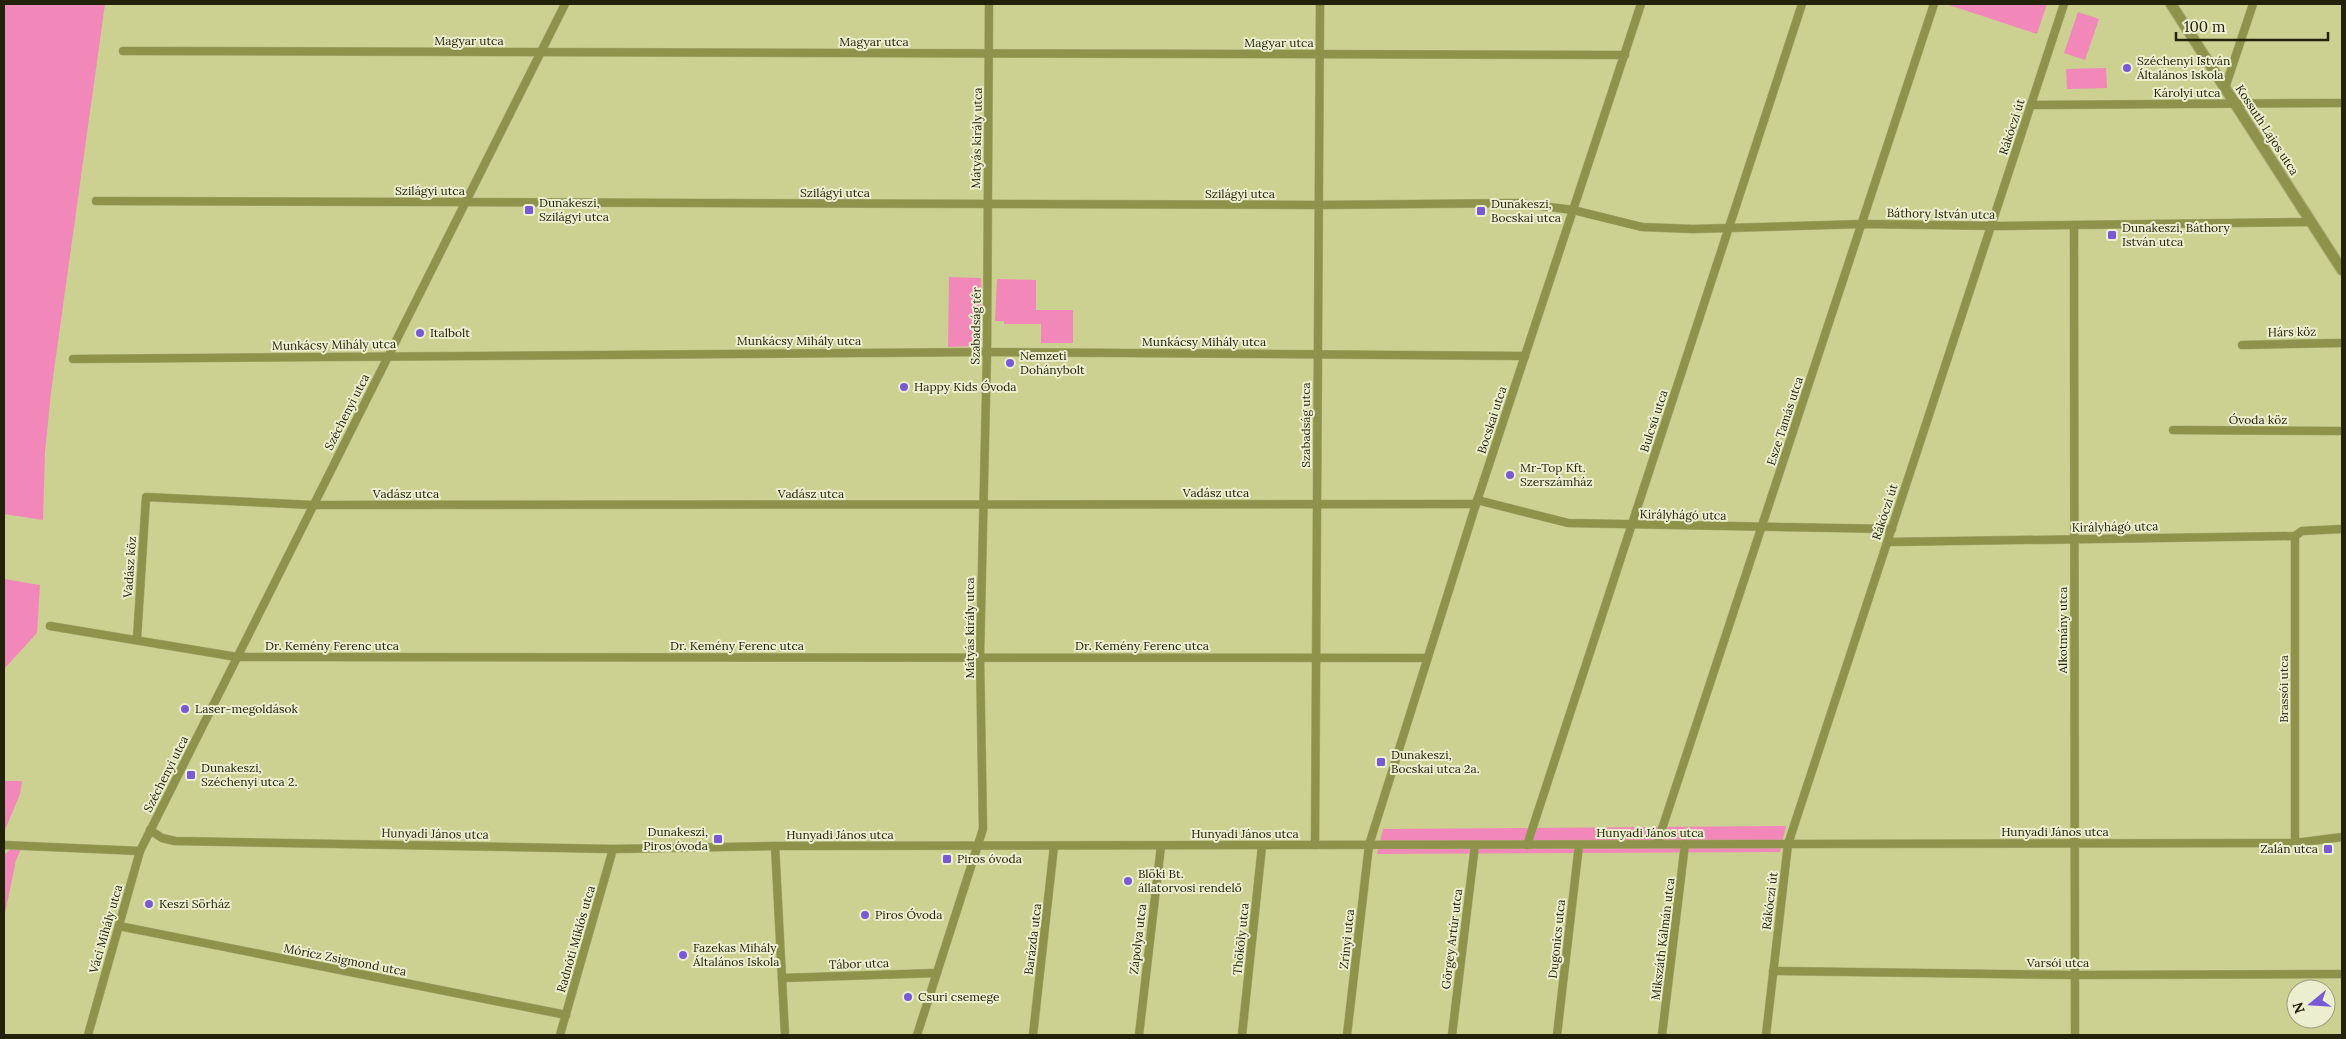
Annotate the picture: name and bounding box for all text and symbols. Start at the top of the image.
scale bar [2176,10,2328,42]
text: 100 m [2184,17,2225,36]
street label: Magyar utca [434,33,504,48]
street label: Magyar utca [839,34,909,49]
street label: Magyar utca [1244,35,1314,50]
place label: Széchenyi István Általános Iskola [2136,53,2230,82]
marker: Széchenyi István Általános Iskola [2121,62,2133,74]
street label: Kossuth Lajos utca [2233,82,2302,178]
street label: Károlyi utca [2154,85,2220,100]
street label: Mátyás király utca [968,87,985,189]
street label: Rákóczi út [1995,97,2028,157]
street label: Szilágyi utca [395,183,465,198]
street label: Szilágyi utca [800,185,870,200]
street label: Szilágyi utca [1205,186,1275,201]
place label: Dunakeszi, Szilágyi utca [539,195,609,224]
place label: Dunakeszi, Bocskai utca [1491,196,1561,225]
marker: Dunakeszi, Szilágyi utca [523,204,535,216]
marker: Dunakeszi, Bocskai utca [1475,205,1487,217]
street label: Báthory István utca [1887,205,1995,222]
place label: Dunakeszi, Báthory István utca [2122,220,2231,249]
marker: Dunakeszi, Báthory István utca [2106,229,2118,241]
street label: Szabadság tér [967,286,984,365]
street label: Hárs köz [2267,324,2317,339]
place label: Italbolt [430,325,470,340]
marker: Italbolt [414,327,426,339]
street label: Munkácsy Mihály utca [737,333,861,348]
street label: Munkácsy Mihály utca [1142,334,1266,349]
street label: Munkácsy Mihály utca [272,336,396,353]
place label: Nemzeti Dohánybolt [1020,348,1085,377]
marker: Nemzeti Dohánybolt [1004,357,1016,369]
street label: Széchenyi utca [321,371,372,453]
street label: Esze Tamás utca [1763,375,1806,467]
place label: Happy Kids Óvoda [914,379,1017,394]
marker: Happy Kids Óvoda [898,381,910,393]
street label: Szabadság utca [1298,382,1313,468]
street label: Bocskai utca [1474,384,1509,455]
street label: Bulcsú utca [1636,388,1671,454]
street label: Óvoda köz [2229,412,2287,427]
place label: Mr-Top Kft. Szerszámház [1520,460,1593,489]
marker: Mr-Top Kft. Szerszámház [1504,469,1516,481]
street label: Rákóczi út [1868,482,1901,542]
street label: Vadász utca [1182,485,1249,500]
street label: Vadász utca [372,486,439,501]
street label: Vadász utca [777,486,844,501]
street label: Királyhágó utca [1639,506,1727,523]
street label: Királyhágó utca [2071,518,2159,535]
street label: Vadász köz [120,536,139,599]
street label: Mátyás király utca [962,577,977,679]
street label: Alkotmány utca [2055,587,2070,674]
street label: Dr. Kemény Ferenc utca [265,638,399,653]
street label: Dr. Kemény Ferenc utca [670,638,804,653]
street label: Dr. Kemény Ferenc utca [1075,638,1209,653]
street label: Brassói utca [2276,655,2291,723]
place label: Laser-megoldások [195,701,298,716]
marker: Laser-megoldások [179,703,191,715]
street label: Széchenyi utca [140,733,191,815]
place label: Dunakeszi, Bocskai utca 2a. [1391,747,1480,776]
marker: Dunakeszi, Bocskai utca 2a. [1375,756,1387,768]
place label: Dunakeszi, Széchenyi utca 2. [201,760,297,789]
marker: Dunakeszi, Széchenyi utca 2. [185,769,197,781]
place label: Dunakeszi, Piros óvoda [643,824,708,853]
street label: Hunyadi János utca [2001,824,2109,839]
street label: Hunyadi János utca [381,825,489,842]
street label: Hunyadi János utca [1596,825,1704,840]
street label: Hunyadi János utca [1191,826,1299,841]
street label: Hunyadi János utca [786,827,894,842]
marker: Dunakeszi, Piros óvoda [712,833,724,845]
place label: Zalán utca [2260,841,2318,856]
marker: Zalán utca [2322,843,2334,855]
place label: Piros óvoda [957,851,1022,866]
marker: Piros óvoda [941,853,953,865]
place label: Blöki Bt. állatorvosi rendelő [1138,866,1242,895]
street label: Rákóczi út [1759,871,1781,931]
marker: Blöki Bt. állatorvosi rendelő [1122,875,1134,887]
street label: Mikszáth Kálmán utca [1648,877,1677,1001]
street label: Váci Mihály utca [85,883,125,976]
street label: Radnóti Miklós utca [553,884,598,994]
street label: Görgey Artúr utca [1438,888,1465,990]
place label: Keszi Sörház [159,896,230,911]
marker: Keszi Sörház [143,898,155,910]
street label: Dugonics utca [1545,898,1568,979]
street label: Barázda utca [1021,902,1044,976]
street label: Thököly utca [1229,902,1252,976]
street label: Zápolya utca [1126,903,1149,975]
place label: Piros Óvoda [875,907,942,922]
street label: Zrínyi utca [1336,908,1357,970]
marker: Piros Óvoda [859,909,871,921]
street label: Móricz Zsigmond utca [282,940,408,979]
place label: Fazekas Mihály Általános Iskola [692,940,779,969]
marker: Fazekas Mihály Általános Iskola [677,949,689,961]
street label: Tábor utca [829,955,889,972]
street label: Varsói utca [2026,955,2089,970]
north arrow [2286,979,2336,1029]
place label: Csuri csemege [918,989,1000,1004]
marker: Csuri csemege [902,991,914,1003]
text: N [2288,1000,2309,1016]

